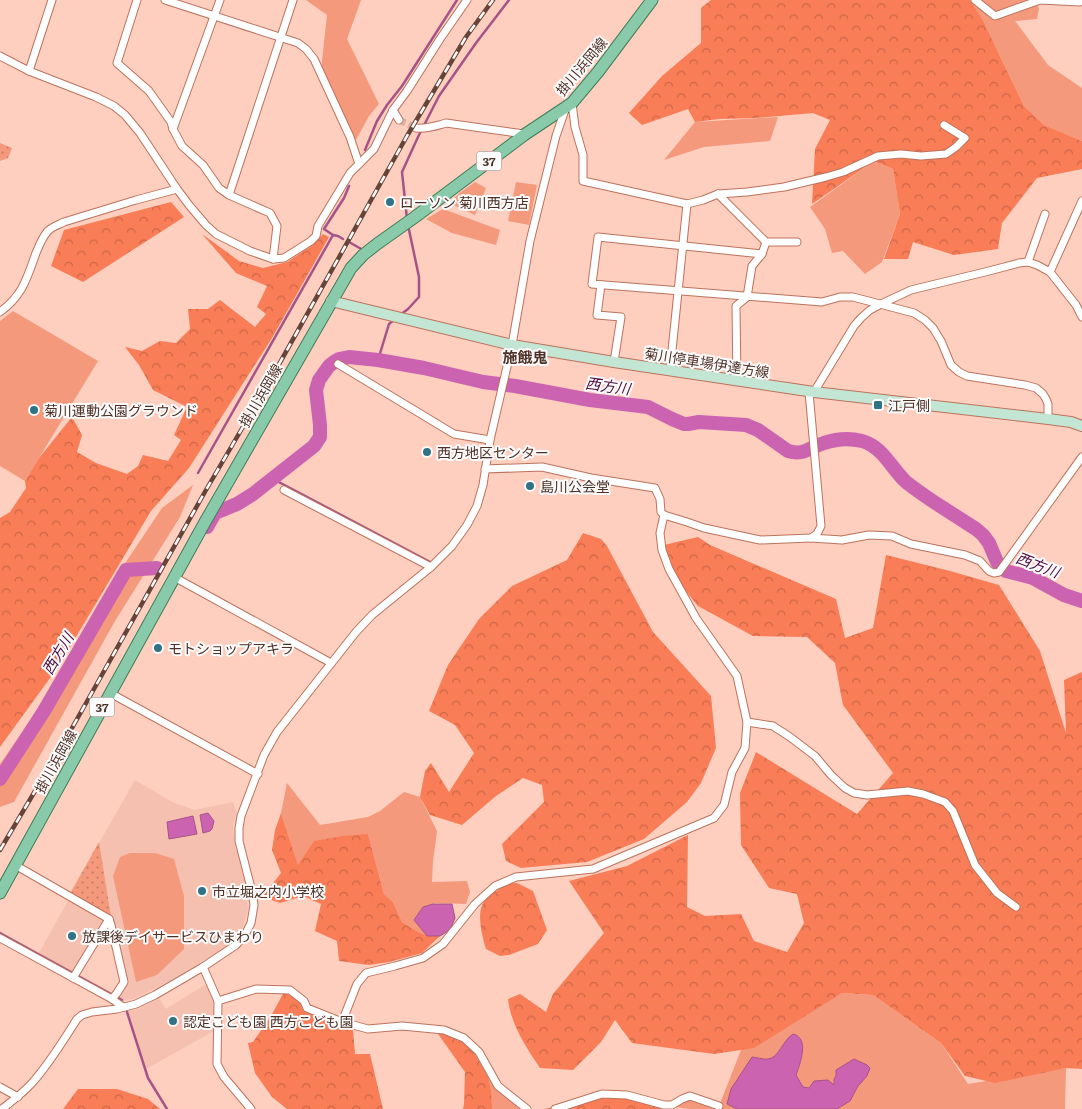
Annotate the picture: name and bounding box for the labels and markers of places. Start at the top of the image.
place label: ローソン 菊川西方店 [400,192,529,212]
marker: ローソン 菊川西方店 [384,196,396,208]
place label: 江戸側 [888,395,930,415]
marker: 江戸側 [872,399,884,411]
place label: 菊川運動公園グラウンド [44,400,198,420]
marker: 菊川運動公園グラウンド [28,404,40,416]
place label: 西方地区センター [437,442,549,462]
marker: 西方地区センター [421,446,433,458]
place label: 島川公会堂 [540,476,610,496]
marker: 島川公会堂 [524,480,536,492]
place label: モトショップアキラ [168,638,294,658]
marker: モトショップアキラ [152,642,164,654]
place label: 市立堀之内小学校 [212,881,324,901]
marker: 市立堀之内小学校 [196,885,208,897]
place label: 放課後デイサービスひまわり [82,926,264,946]
marker: 放課後デイサービスひまわり [66,930,78,942]
place label: 認定こども園 西方こども園 [183,1011,354,1031]
marker: 認定こども園 西方こども園 [167,1015,179,1027]

